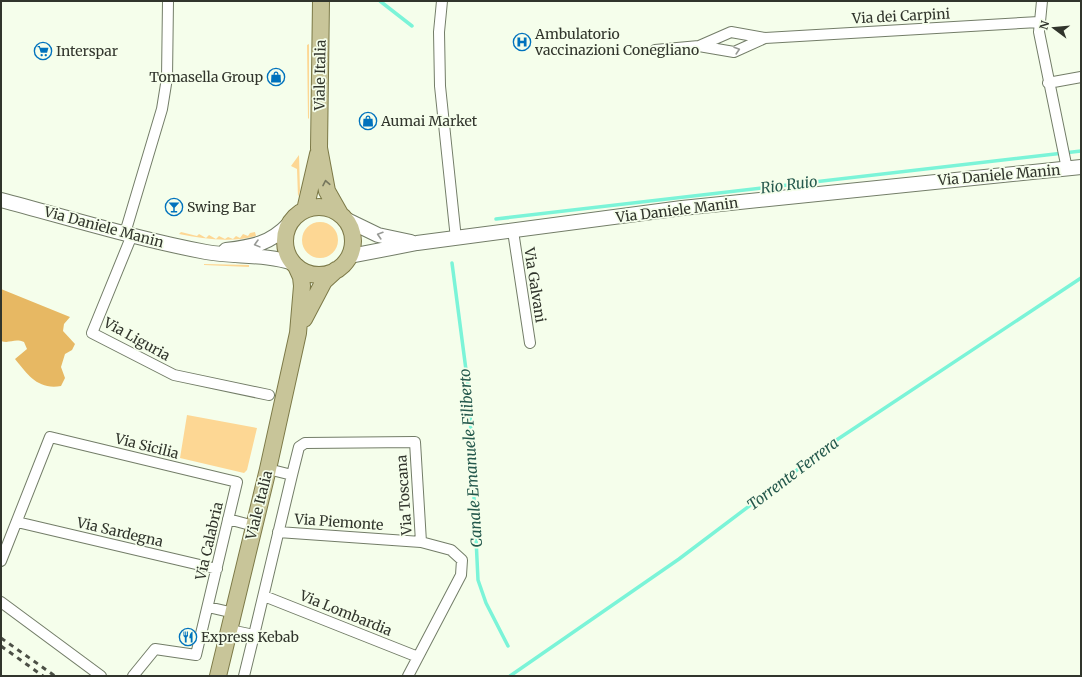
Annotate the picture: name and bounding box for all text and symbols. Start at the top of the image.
street label: Via dei Carpini [850,4,951,28]
north arrow [1034,8,1074,48]
text: N [1036,19,1052,31]
place label: Ambulatorio vaccinazioni Conegliano [534,25,699,59]
hospital icon: Ambulatorio vaccinazioni Conegliano [512,32,532,52]
street label: Viale Italia [310,39,330,111]
supermarket icon: Interspar [33,41,53,61]
place label: Interspar [56,42,118,60]
one-way arrow [734,46,741,55]
shop icon: Tomasella Group [266,67,286,87]
place label: Tomasella Group [149,68,263,86]
shop icon: Aumai Market [358,111,378,131]
place label: Aumai Market [380,112,478,130]
street label: Via Daniele Manin [936,161,1061,189]
water label: Rio Ruio [759,172,818,197]
one-way arrow [322,180,330,186]
street label: Via Daniele Manin [614,194,739,227]
bar icon: Swing Bar [164,197,184,217]
place label: Swing Bar [187,198,256,216]
street label: Via Daniele Manin [41,202,166,252]
one-way arrow [377,231,384,240]
one-way arrow [254,239,261,248]
street label: Via Galvani [520,245,550,324]
street label: Via Liguria [100,313,174,365]
water label: Canale Emanuele Filiberto [455,368,486,548]
street label: Via Sicilia [112,429,181,463]
water label: Torrente Ferrera [743,433,842,514]
street label: Via Toscana [392,454,416,537]
street label: Viale Italia [241,468,276,542]
street label: Via Calabria [191,500,227,583]
street label: Via Piemonte [293,510,384,534]
street label: Via Sardegna [74,513,165,551]
street label: Via Lombardia [296,586,395,640]
restaurant icon: Express Kebab [178,627,198,647]
place label: Express Kebab [201,628,299,646]

